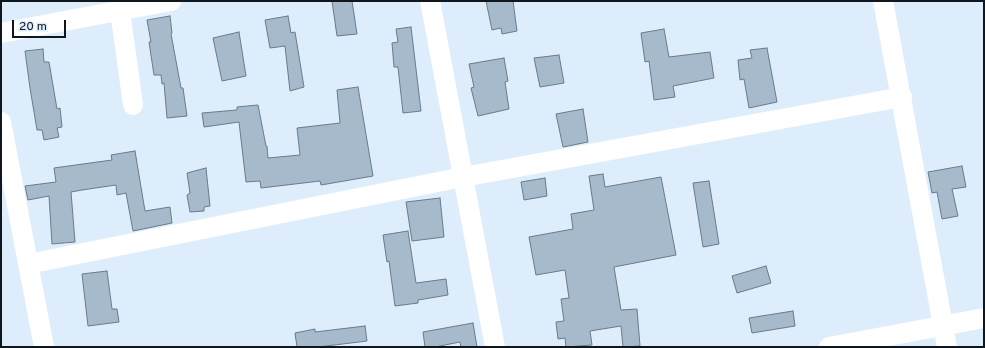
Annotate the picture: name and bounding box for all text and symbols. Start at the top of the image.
scale bar [14,12,68,38]
text: 20 m [19,19,47,35]

